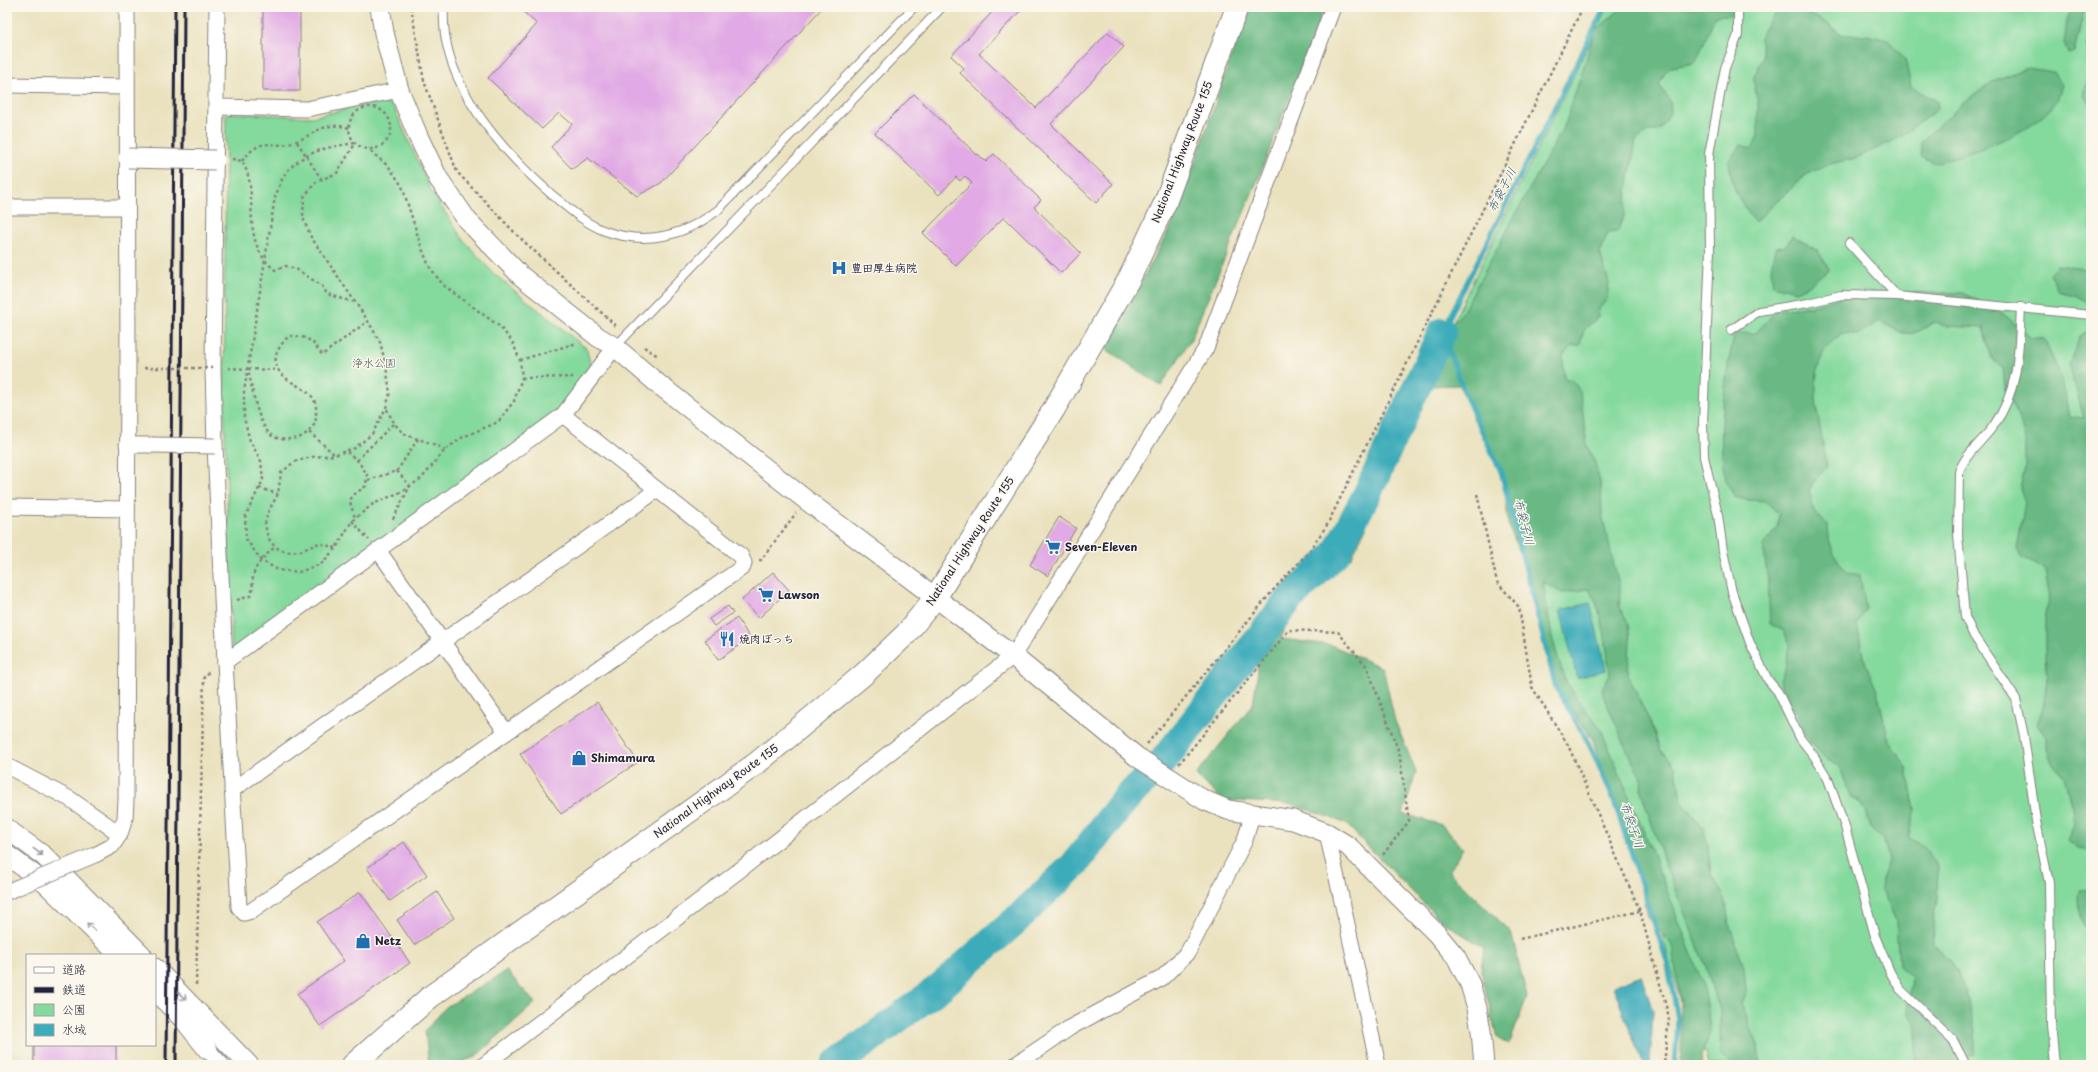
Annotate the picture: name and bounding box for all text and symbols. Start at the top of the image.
street label: National Highway Route 155 [1147,78,1216,225]
water label: 布袋子川 [1482,164,1520,215]
hospital icon: 豊田厚生病院 [830,259,848,277]
place label: 豊田厚生病院 [851,259,917,276]
park label: 浄水公園 [352,354,396,371]
street label: National Highway Route 155 [921,473,1018,609]
water label: 布袋子川 [1510,496,1540,547]
supermarket icon: Seven-Eleven [1044,538,1062,556]
place label: Seven-Eleven [1065,538,1137,555]
supermarket icon: Lawson [757,586,775,604]
place label: Lawson [778,586,820,603]
restaurant icon: 焼肉ぼっち [718,630,736,648]
place label: 焼肉ぼっち [739,630,794,647]
street label: National Highway Route 155 [650,739,782,842]
shop icon: Shimamura [570,749,588,767]
place label: Shimamura [591,749,656,766]
water label: 布袋子川 [1617,799,1649,850]
one-way arrow [33,848,44,856]
one-way arrow [86,923,96,932]
shop icon: Netz [354,932,372,950]
place label: Netz [375,932,401,949]
legend [26,954,156,1046]
text: 道路 [62,960,86,978]
text: 鉄道 [62,980,86,998]
one-way arrow [177,991,187,1001]
text: 公園 [62,1000,86,1018]
text: 水域 [62,1020,86,1038]

